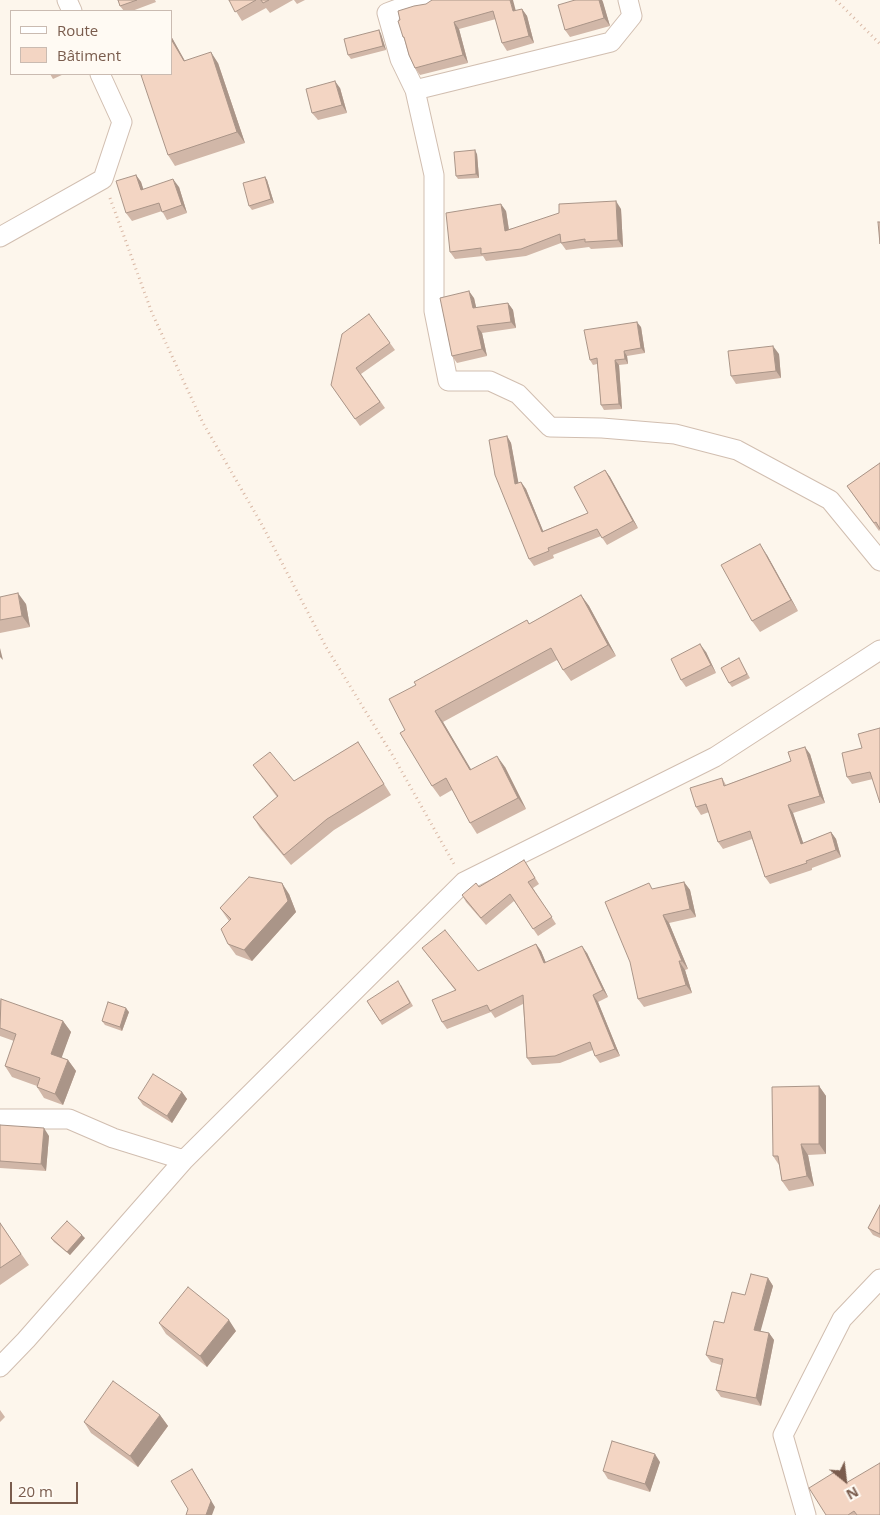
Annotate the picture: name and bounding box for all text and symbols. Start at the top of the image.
legend [10,10,172,75]
text: Route [57,20,98,40]
text: Bâtiment [57,45,121,65]
north arrow [820,1455,870,1505]
scale bar [12,1472,80,1504]
text: 20 m [18,1481,53,1501]
text: N [843,1482,862,1505]

